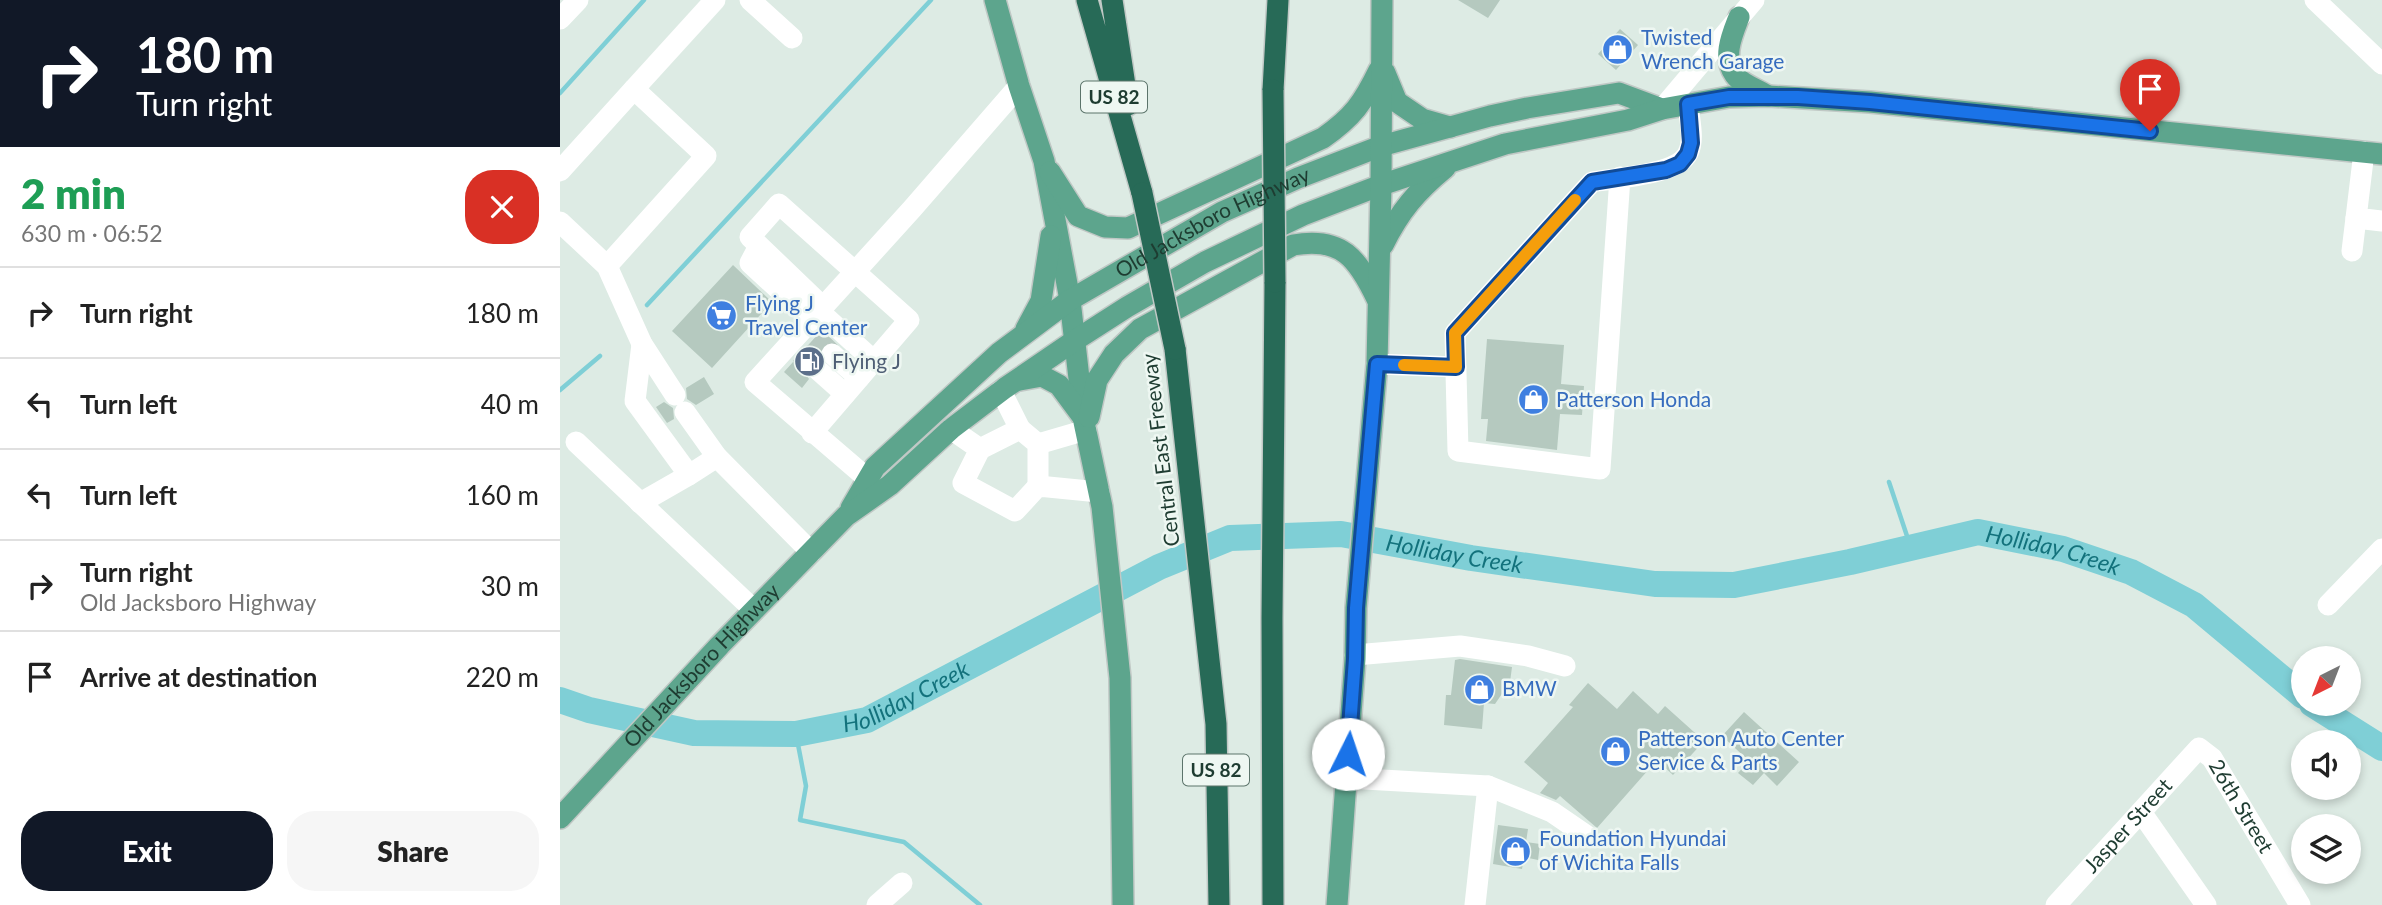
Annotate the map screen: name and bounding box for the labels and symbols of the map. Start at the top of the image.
place label: Twisted Wrench Garage [1641,24,1784,73]
shop icon: Twisted Wrench Garage [1601,33,1635,67]
pin [2120,59,2180,131]
road number: US 82 [1081,82,1147,113]
street label: Old Jacksboro Highway [1110,161,1313,282]
place label: Flying J Travel Center [745,290,868,339]
supermarket icon: Flying J Travel Center [705,299,739,333]
fuel station icon: Flying J [792,345,826,379]
place label: Flying J [832,348,901,373]
street label: Central East Freeway [1135,352,1184,548]
shop icon: Patterson Honda [1516,383,1550,417]
place label: Patterson Honda [1556,386,1711,411]
water label: Holliday Creek [1984,519,2125,581]
water label: Holliday Creek [1384,528,1526,578]
street label: Old Jacksboro Highway [618,578,784,752]
north arrow [2291,646,2361,716]
water label: Holliday Creek [840,654,975,738]
shop icon: BMW [1462,672,1496,706]
place label: BMW [1502,675,1557,700]
position arrow [1311,717,1385,791]
place label: Patterson Auto Center Service & Parts [1638,725,1844,774]
shop icon: Patterson Auto Center Service & Parts [1598,734,1632,768]
road number: US 82 [1183,754,1249,786]
street label: 26th Street [2205,754,2280,857]
street label: Jasper Street [2078,772,2176,877]
place label: Foundation Hyundai of Wichita Falls [1539,825,1727,874]
shop icon: Foundation Hyundai of Wichita Falls [1499,834,1533,868]

